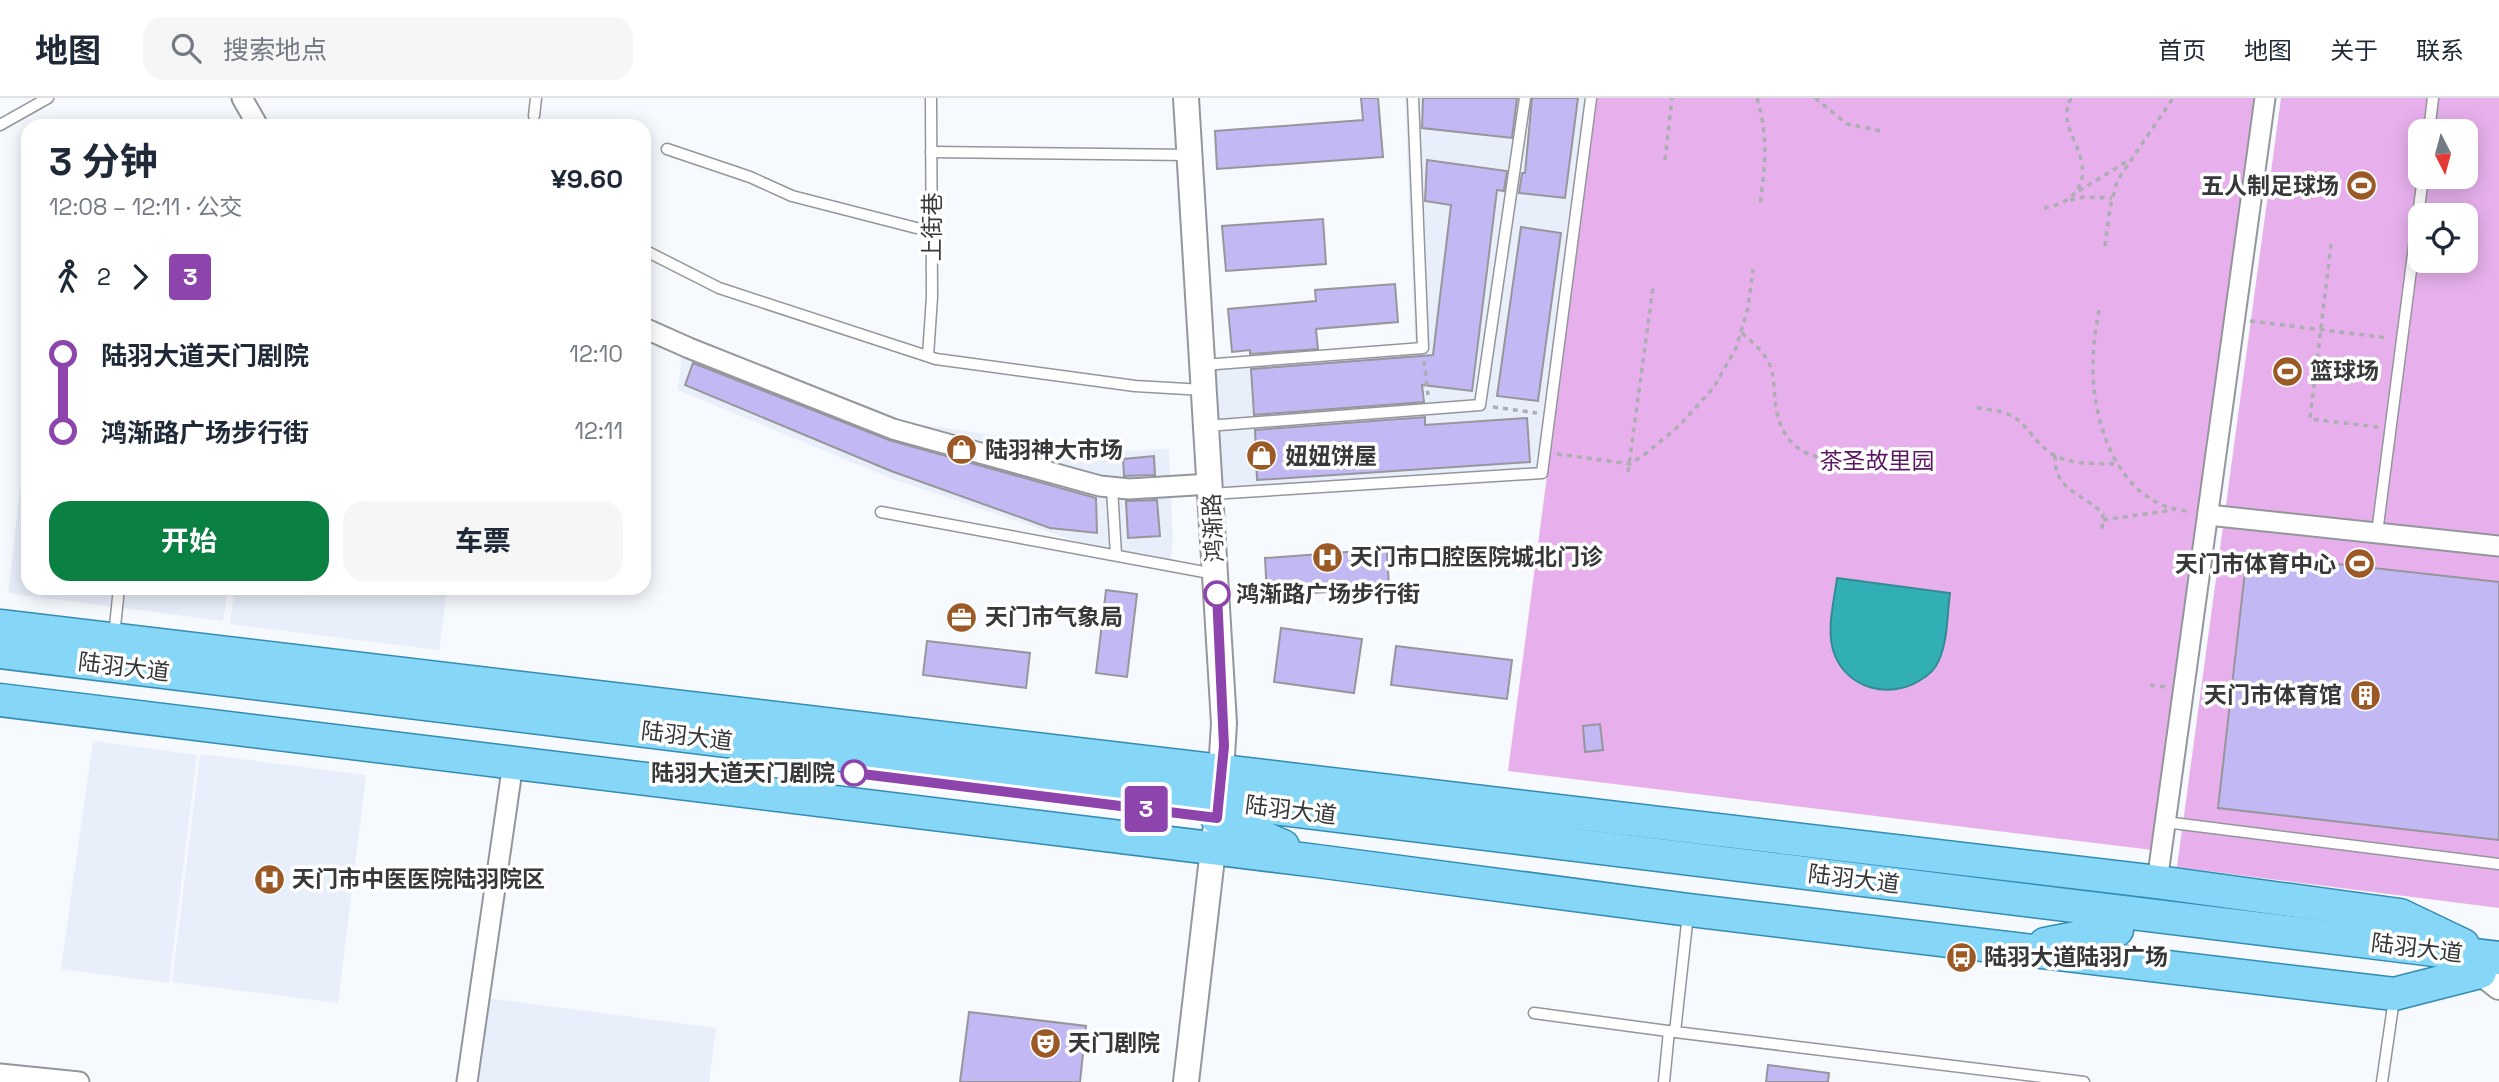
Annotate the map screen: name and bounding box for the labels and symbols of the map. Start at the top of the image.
north arrow [2408,119,2478,189]
sports icon: 五人制足球场 [2345,169,2379,203]
place label: 五人制足球场 [2201,171,2339,201]
street label: 上街巷 [917,193,947,262]
sports icon: 篮球场 [2270,354,2304,388]
place label: 篮球场 [2310,356,2379,386]
shop icon: 陆羽神大市场 [945,433,979,467]
place label: 陆羽神大市场 [985,435,1123,465]
shop icon: 妞妞饼屋 [1245,439,1279,473]
place label: 妞妞饼屋 [1285,441,1377,471]
park label: 茶圣故里园 [1820,446,1935,476]
street label: 鸿渐路 [1196,493,1230,563]
hospital icon: 天门市口腔医院城北门诊 [1310,540,1344,574]
place label: 天门市口腔医院城北门诊 [1350,542,1604,572]
sports icon: 天门市体育中心 [2342,547,2376,581]
place label: 天门市体育中心 [2175,549,2336,579]
place label: 鸿渐路广场步行街 [1236,579,1420,609]
marker: 鸿渐路广场步行街 [1204,581,1230,607]
office icon: 天门市气象局 [945,600,979,634]
place label: 天门市气象局 [985,602,1123,632]
street label: 陆羽大道 [77,647,171,687]
building icon: 天门市体育馆 [2348,678,2382,712]
place label: 天门市体育馆 [2204,680,2342,710]
street label: 陆羽大道 [640,716,734,756]
place label: 陆羽大道天门剧院 [651,758,835,788]
marker: 陆羽大道天门剧院 [841,760,867,786]
line badge: 3 [1123,786,1169,832]
street label: 陆羽大道 [1244,790,1338,830]
street label: 陆羽大道 [1807,859,1901,899]
hospital icon: 天门市中医医院陆羽院区 [252,862,286,896]
place label: 天门市中医医院陆羽院区 [292,864,545,894]
street label: 陆羽大道 [2370,928,2464,968]
bus stop icon: 陆羽大道陆羽广场 [1944,940,1978,974]
place label: 陆羽大道陆羽广场 [1984,942,2168,972]
theatre icon: 天门剧院 [1028,1026,1062,1060]
place label: 天门剧院 [1068,1028,1160,1058]

